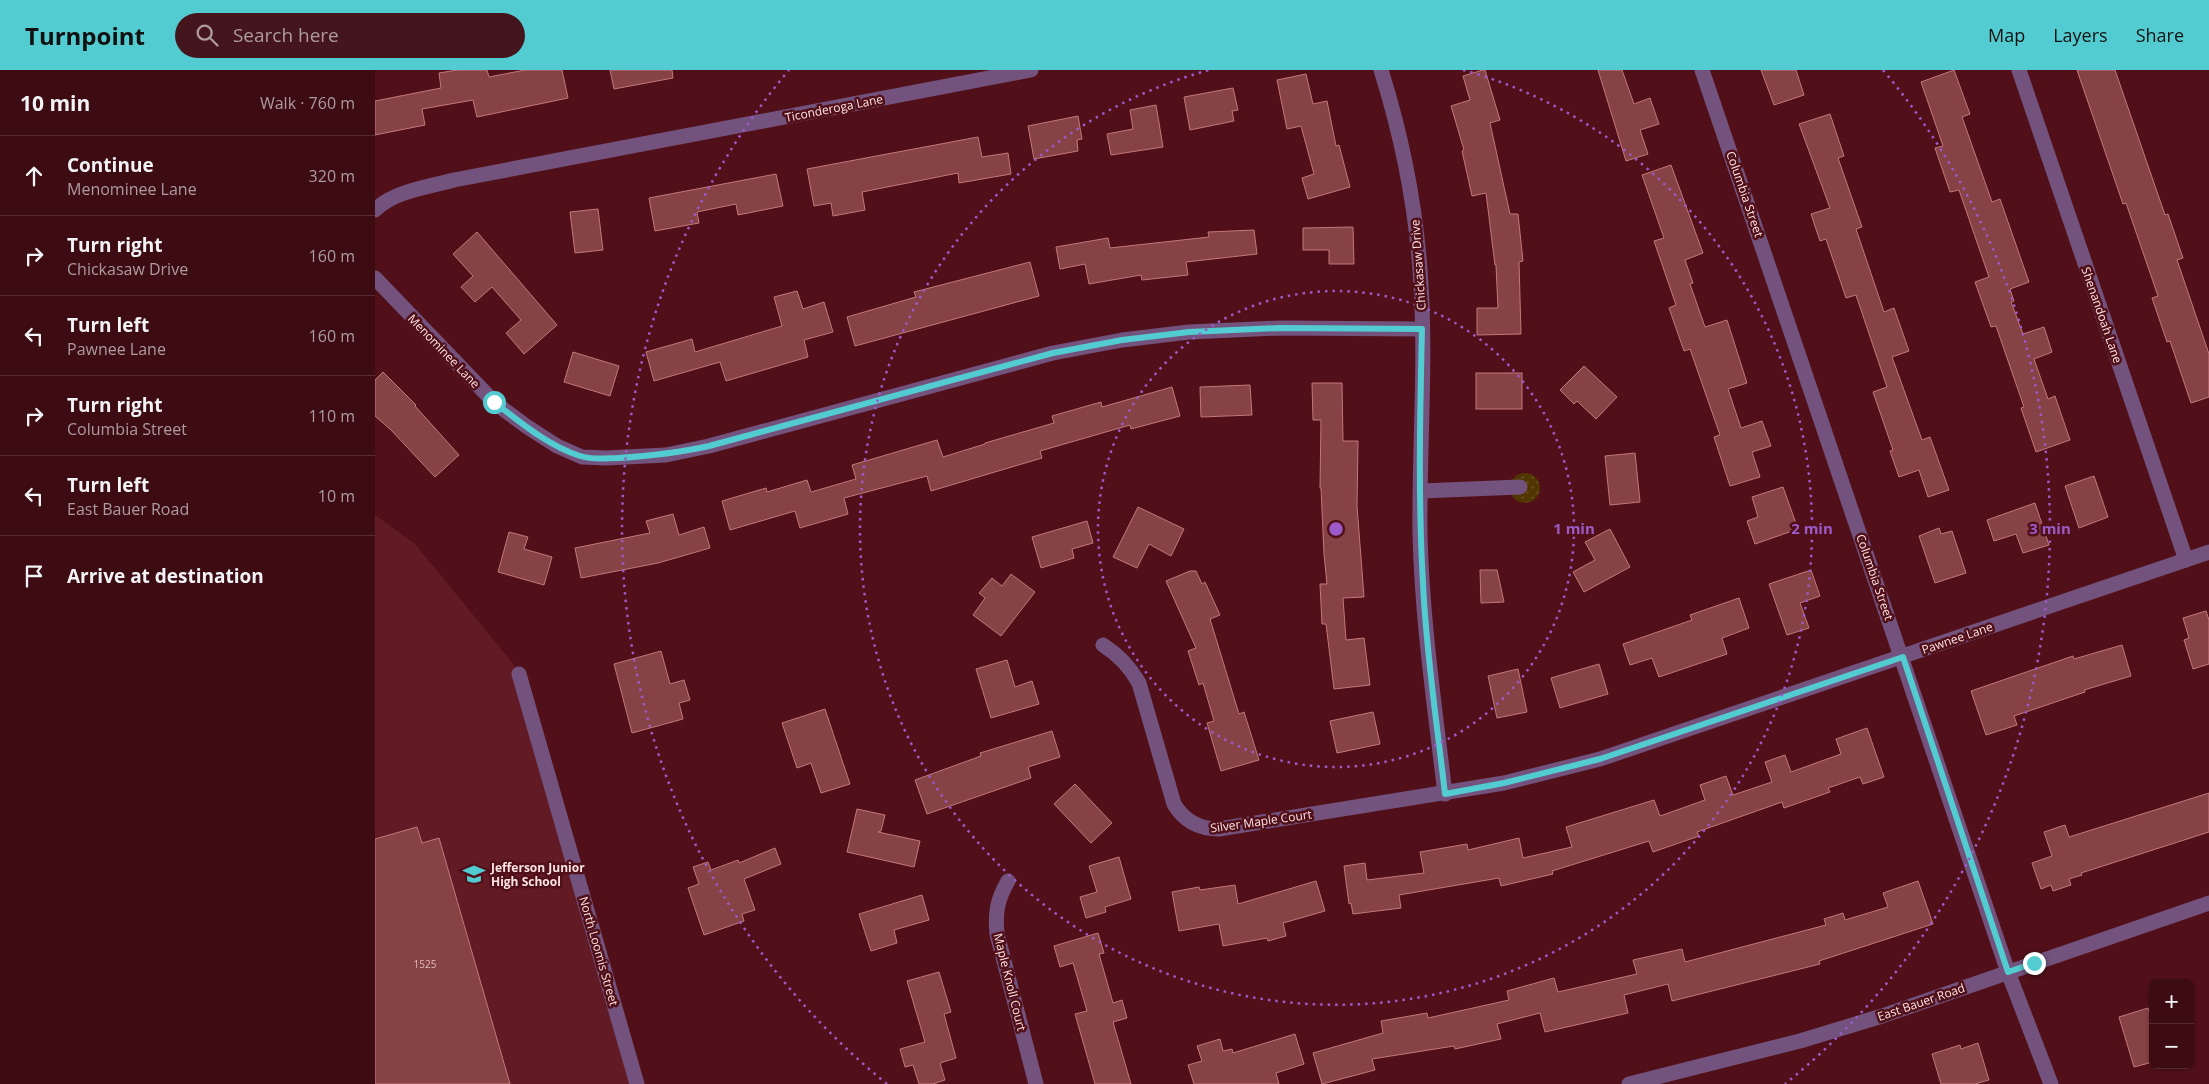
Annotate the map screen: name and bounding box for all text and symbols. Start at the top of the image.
search box [175,13,525,58]
text: Turnpoint [25,19,145,52]
icon: search [193,21,221,49]
text: Search here [233,22,339,48]
text: Map [1988,23,2025,47]
text: Layers [2053,23,2108,47]
text: Share [2136,23,2184,47]
text: 10 min [20,89,90,117]
street label: Ticonderoga Lane [784,90,885,126]
text: Walk · 760 m [260,92,355,114]
street label: Columbia Street [1722,149,1768,239]
text: Continue [67,152,154,178]
icon: ahead [20,162,48,190]
text: 320 m [309,165,355,187]
text: Menominee Lane [67,178,197,200]
street label: Chickasaw Drive [1406,219,1430,311]
text: Turn right [67,232,162,258]
icon: right [20,242,48,270]
text: 160 m [309,245,355,267]
text: Chickasaw Drive [67,258,188,280]
street label: Shenandoah Lane [2078,265,2127,366]
street label: Menominee Lane [404,310,484,392]
text: Turn left [67,312,149,338]
icon: left [20,322,48,350]
text: 160 m [309,325,355,347]
text: Pawnee Lane [67,338,166,360]
route start [483,391,506,414]
text: Turn right [67,392,162,418]
icon: right [20,402,48,430]
text: 110 m [309,405,355,427]
text: Columbia Street [67,418,187,440]
text: Turn left [67,472,149,498]
icon: left [20,482,48,510]
text: 10 m [318,485,355,507]
text: East Bauer Road [67,498,189,520]
text: 1 min [1553,518,1595,538]
text: 2 min [1791,518,1833,538]
text: 3 min [2029,518,2071,538]
centre of rings [1327,520,1345,538]
street label: Columbia Street [1852,532,1898,622]
icon: arrive [20,562,48,590]
text: Arrive at destination [67,563,264,589]
street label: Pawnee Lane [1919,618,1995,658]
street label: Silver Maple Court [1209,805,1313,837]
place label: Jefferson Junior High School [490,859,585,890]
school or university icon: Jefferson Junior High School [461,861,487,887]
street label: North Loomis Street [575,894,623,1008]
street label: Maple Knoll Court [990,931,1030,1033]
route end [2023,952,2046,975]
house number: 1525 [414,957,437,971]
street label: East Bauer Road [1875,979,1967,1025]
map controls [2149,979,2194,1069]
button: + [2149,979,2194,1024]
button: − [2149,1024,2194,1069]

